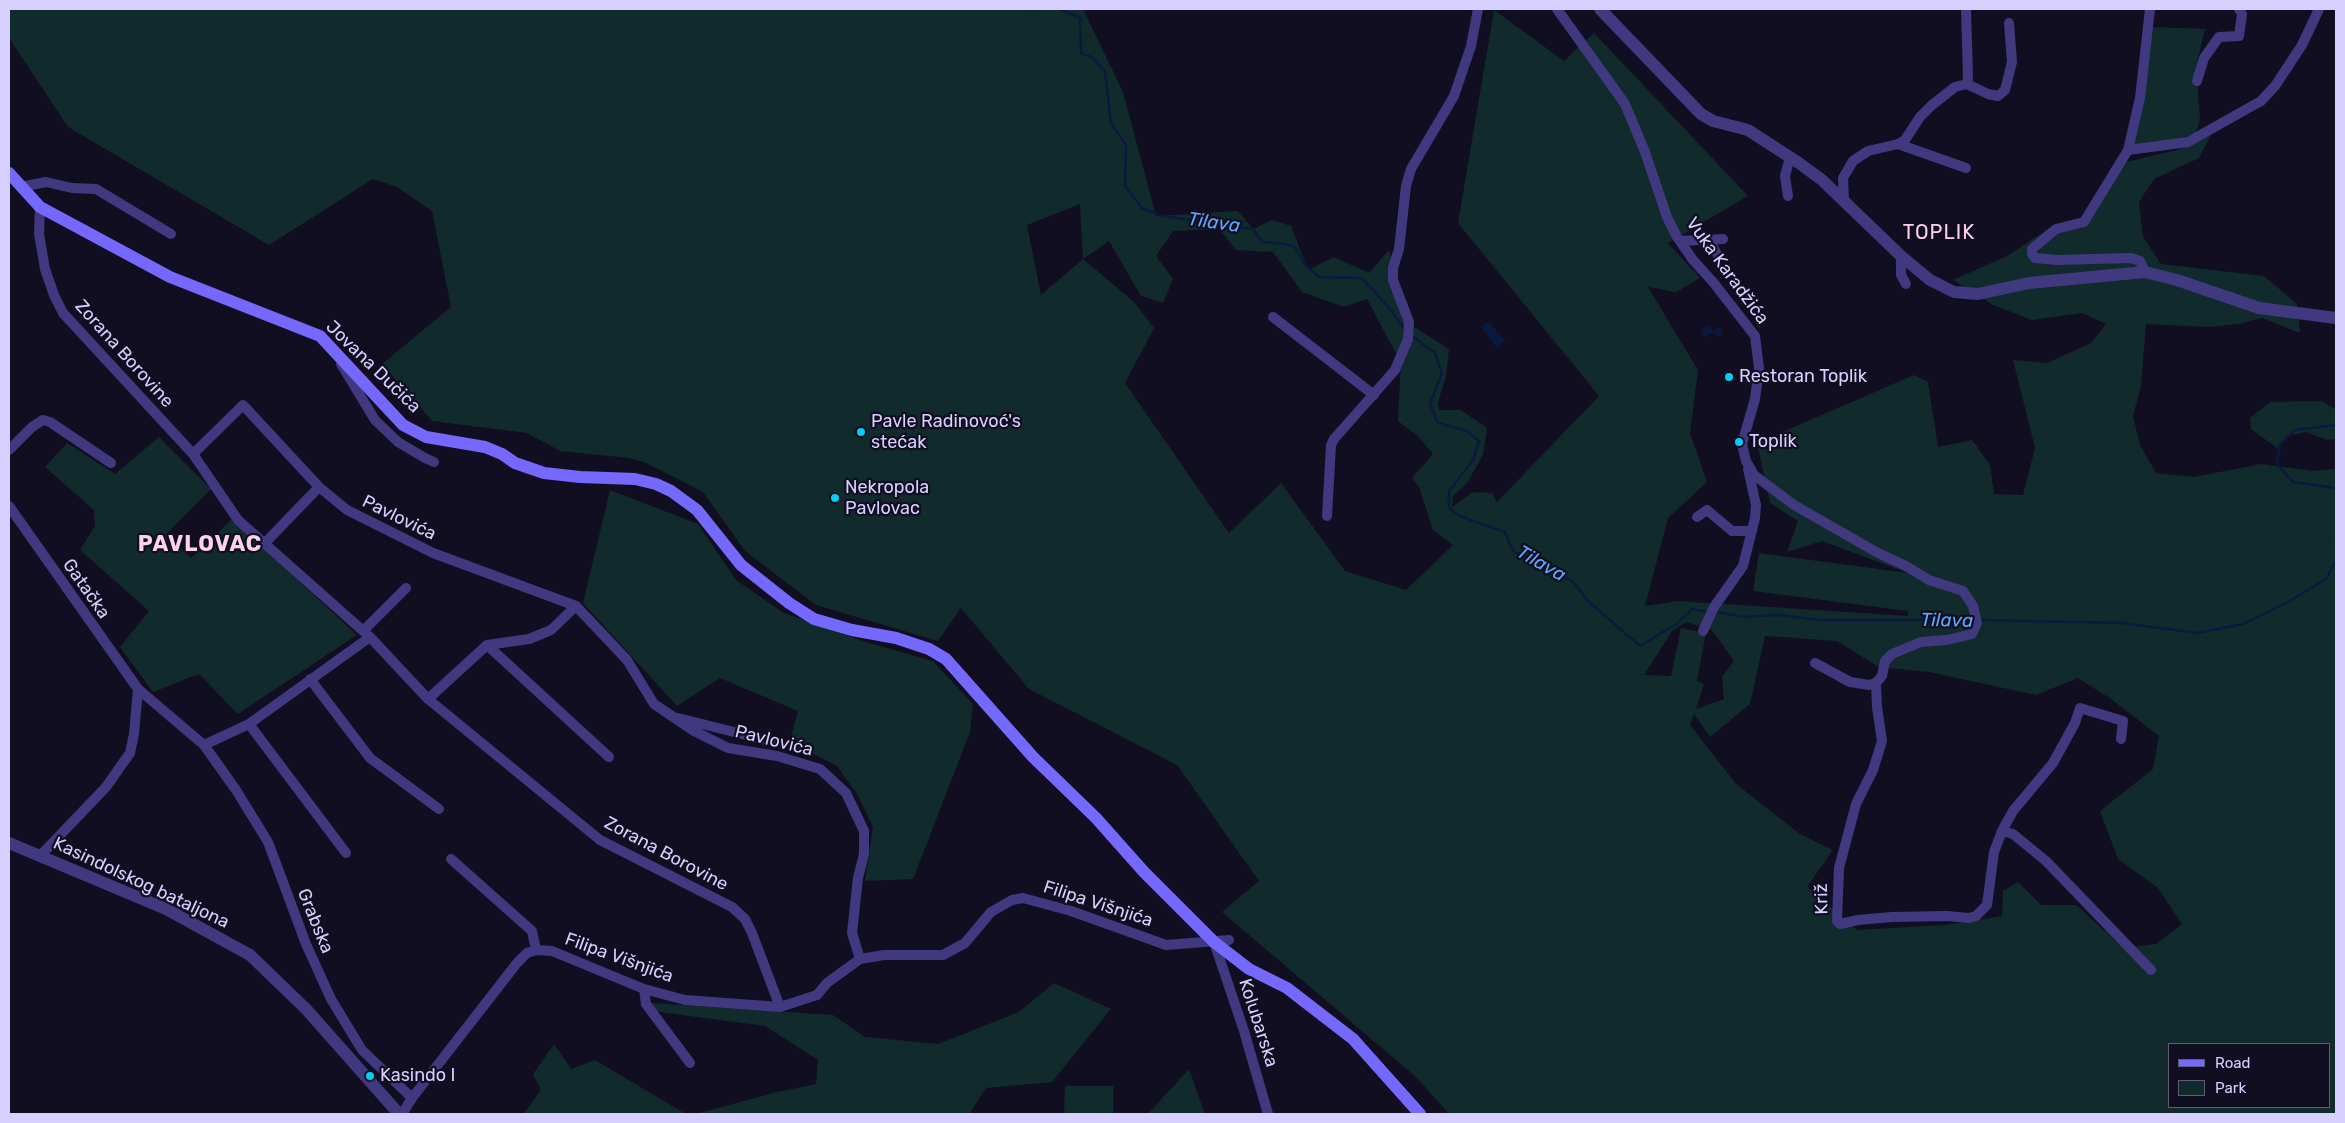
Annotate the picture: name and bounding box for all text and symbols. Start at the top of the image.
water label: Tilava [1186,208,1242,238]
street label: Vuka Karadžića [1681,213,1773,329]
district label: TOPLIK [1902,221,1976,245]
street label: Zorana Borovine [70,296,178,412]
street label: Jovana Dučića [321,316,425,418]
place label: Restoran Toplik [1739,366,1867,388]
marker: Restoran Toplik [1723,371,1735,383]
place label: Pavle Radinovoć's stećak [871,411,1021,454]
marker: Pavle Radinovoć's stećak [855,426,867,438]
place label: Toplik [1749,431,1797,453]
marker: Toplik [1733,436,1745,448]
place label: Nekropola Pavlovac [845,477,929,520]
street label: Pavlovića [358,491,440,545]
marker: Nekropola Pavlovac [829,492,841,504]
district label: PAVLOVAC [137,532,263,558]
water label: Tilava [1513,541,1569,587]
street label: Gatačka [58,555,114,623]
water label: Tilava [1921,609,1973,633]
street label: Pavlovića [733,721,815,761]
street label: Zorana Borovine [600,812,732,896]
street label: Kasindolskog bataljona [50,833,232,933]
street label: Filipa Višnjića [1041,876,1155,932]
street label: Križ [1811,883,1833,915]
street label: Grabska [292,886,338,956]
street label: Filipa Višnjića [562,928,676,988]
street label: Kolubarska [1234,976,1282,1070]
legend [2168,1043,2330,1108]
text: Road [2215,1054,2251,1072]
place label: Kasindo I [380,1065,455,1087]
marker: Kasindo I [364,1070,376,1082]
text: Park [2215,1079,2246,1097]

